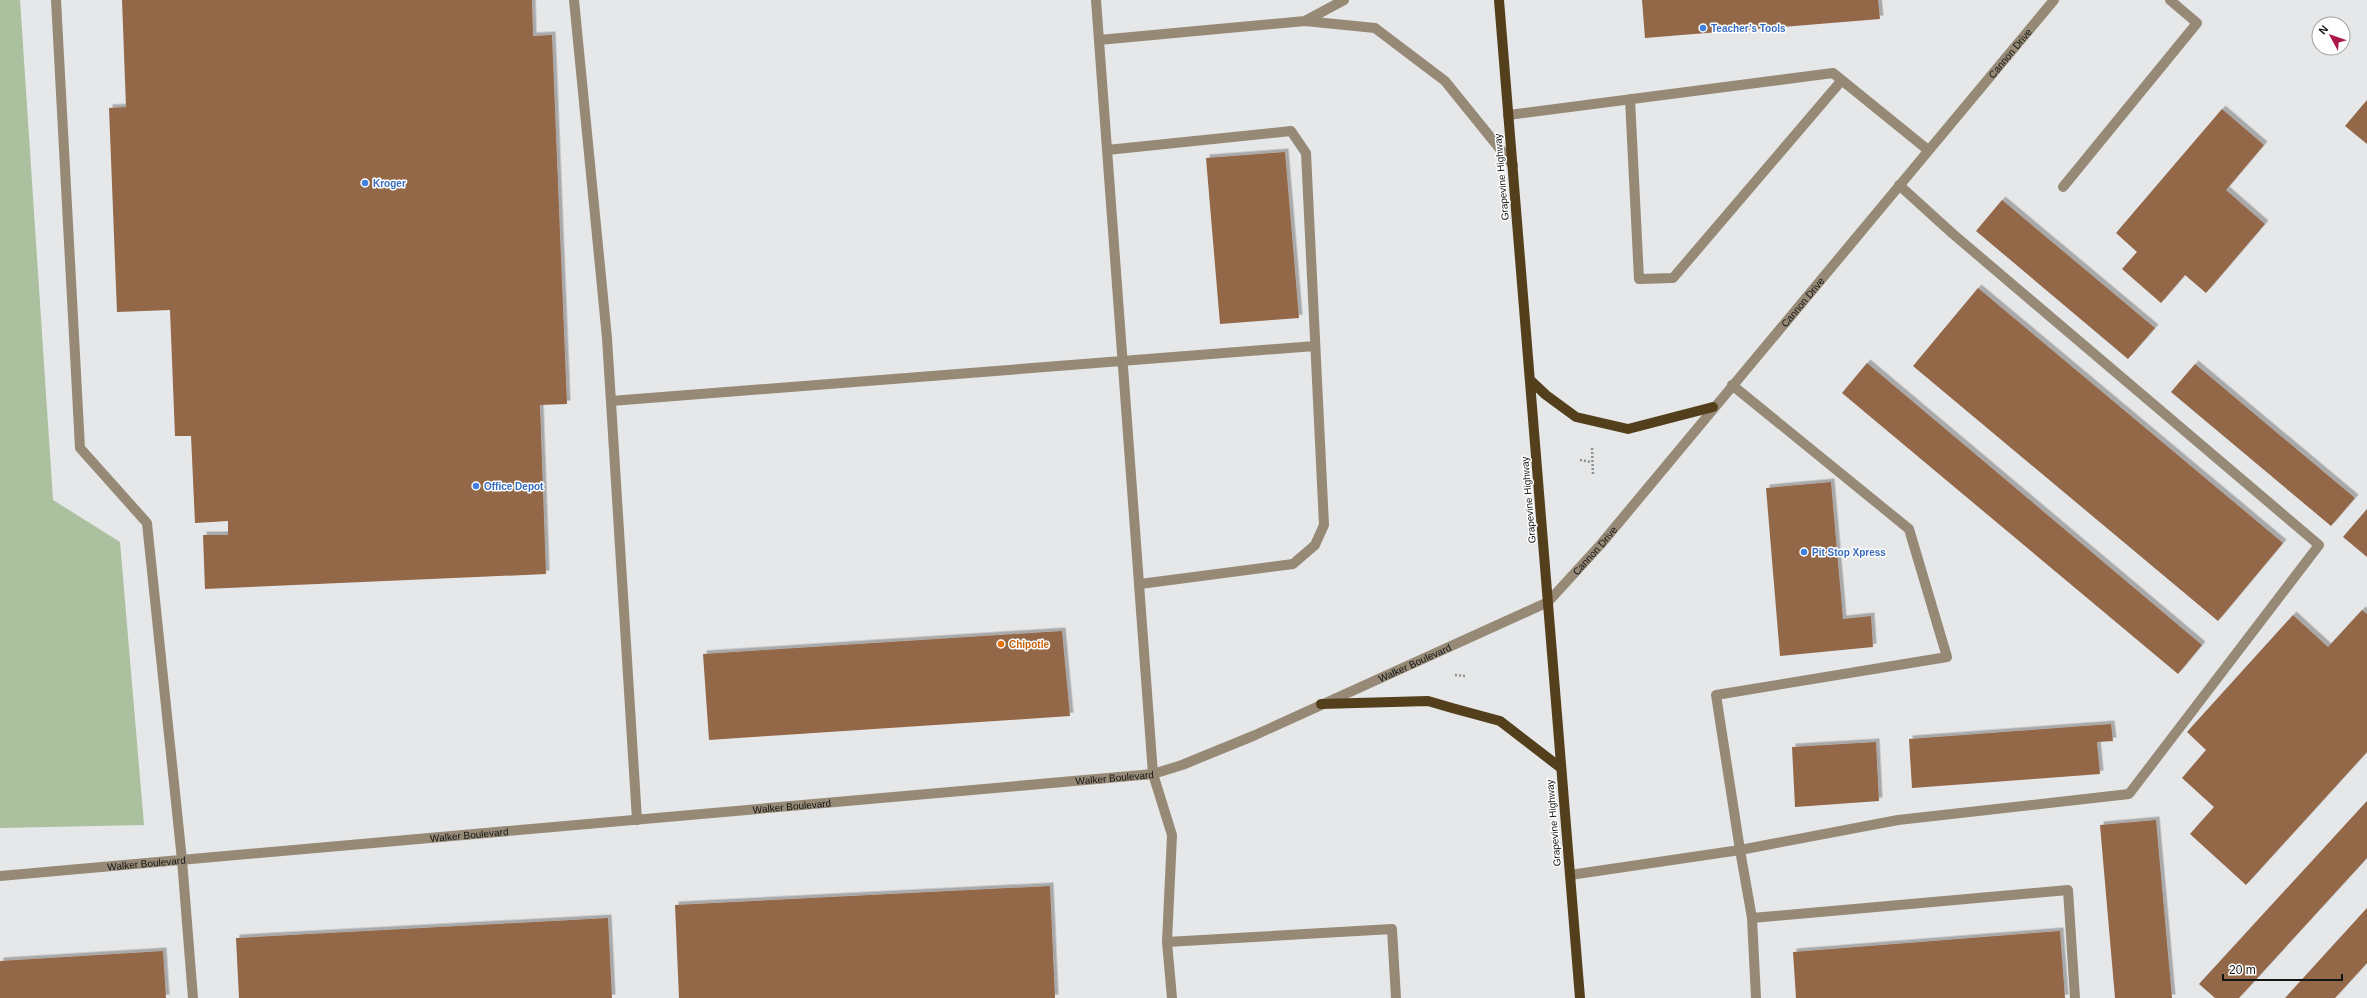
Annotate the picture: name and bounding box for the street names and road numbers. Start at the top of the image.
street label: Cannon Drive [1986,26,2034,80]
street label: Grapevine Highway [1492,133,1511,221]
street label: Cannon Drive [1779,275,1827,329]
street label: Grapevine Highway [1519,456,1538,544]
street label: Cannon Drive [1571,524,1620,577]
street label: Walker Boulevard [1377,642,1453,684]
street label: Walker Boulevard [1075,769,1154,787]
street label: Grapevine Highway [1544,779,1563,867]
street label: Walker Boulevard [752,797,832,815]
street label: Walker Boulevard [430,826,509,844]
street label: Walker Boulevard [107,855,186,872]

